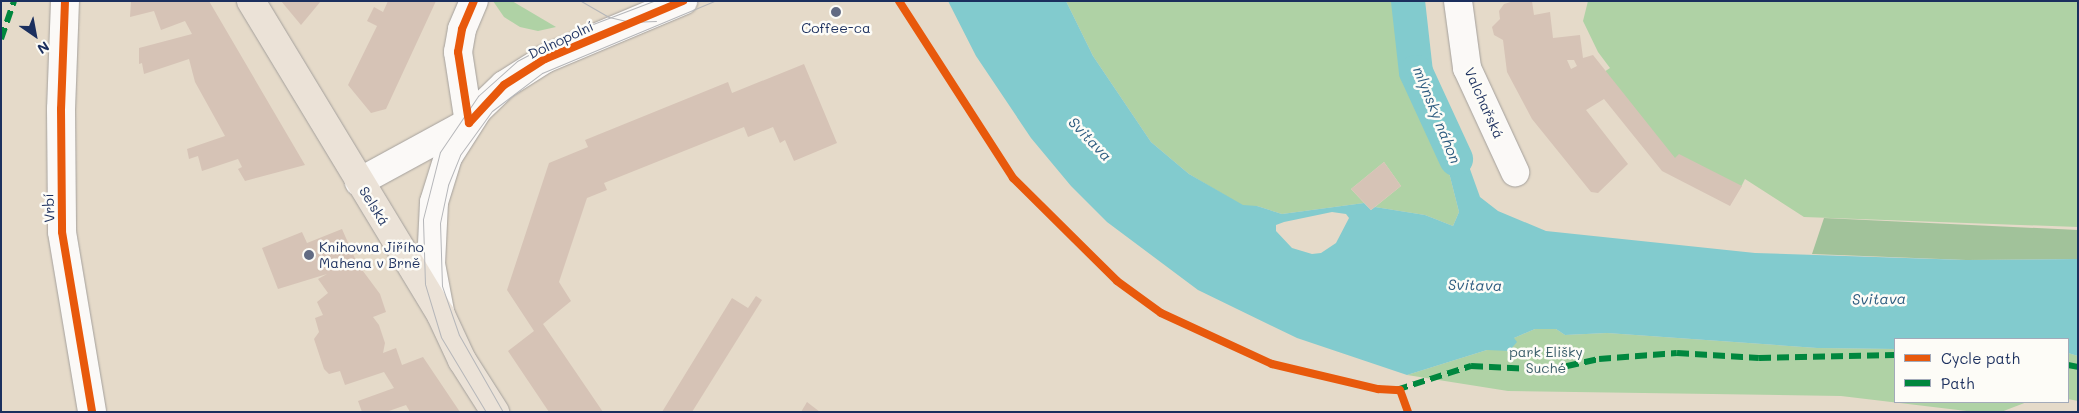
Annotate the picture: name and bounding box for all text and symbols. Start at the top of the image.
marker: Coffee-ca [830,6,842,18]
north arrow [10,10,60,60]
street label: Dolnopolní [526,18,596,62]
place label: Coffee-ca [801,20,871,36]
text: N [34,37,53,59]
water label: mlýnský náhon [1409,64,1465,166]
street label: Valchařská [1461,65,1507,141]
water label: Svitava [1065,113,1115,165]
street label: Selská [355,183,393,229]
street label: Vrbí [40,193,58,223]
place label: Knihovna Jiřího Mahena v Brně [319,239,424,272]
marker: Knihovna Jiřího Mahena v Brně [303,249,315,261]
water label: Svitava [1448,276,1502,294]
water label: Svitava [1852,290,1906,308]
legend [1894,338,2069,403]
park label: park Elišky Suché [1509,344,1583,377]
text: Cycle path [1941,348,2020,368]
text: Path [1941,373,1975,393]

